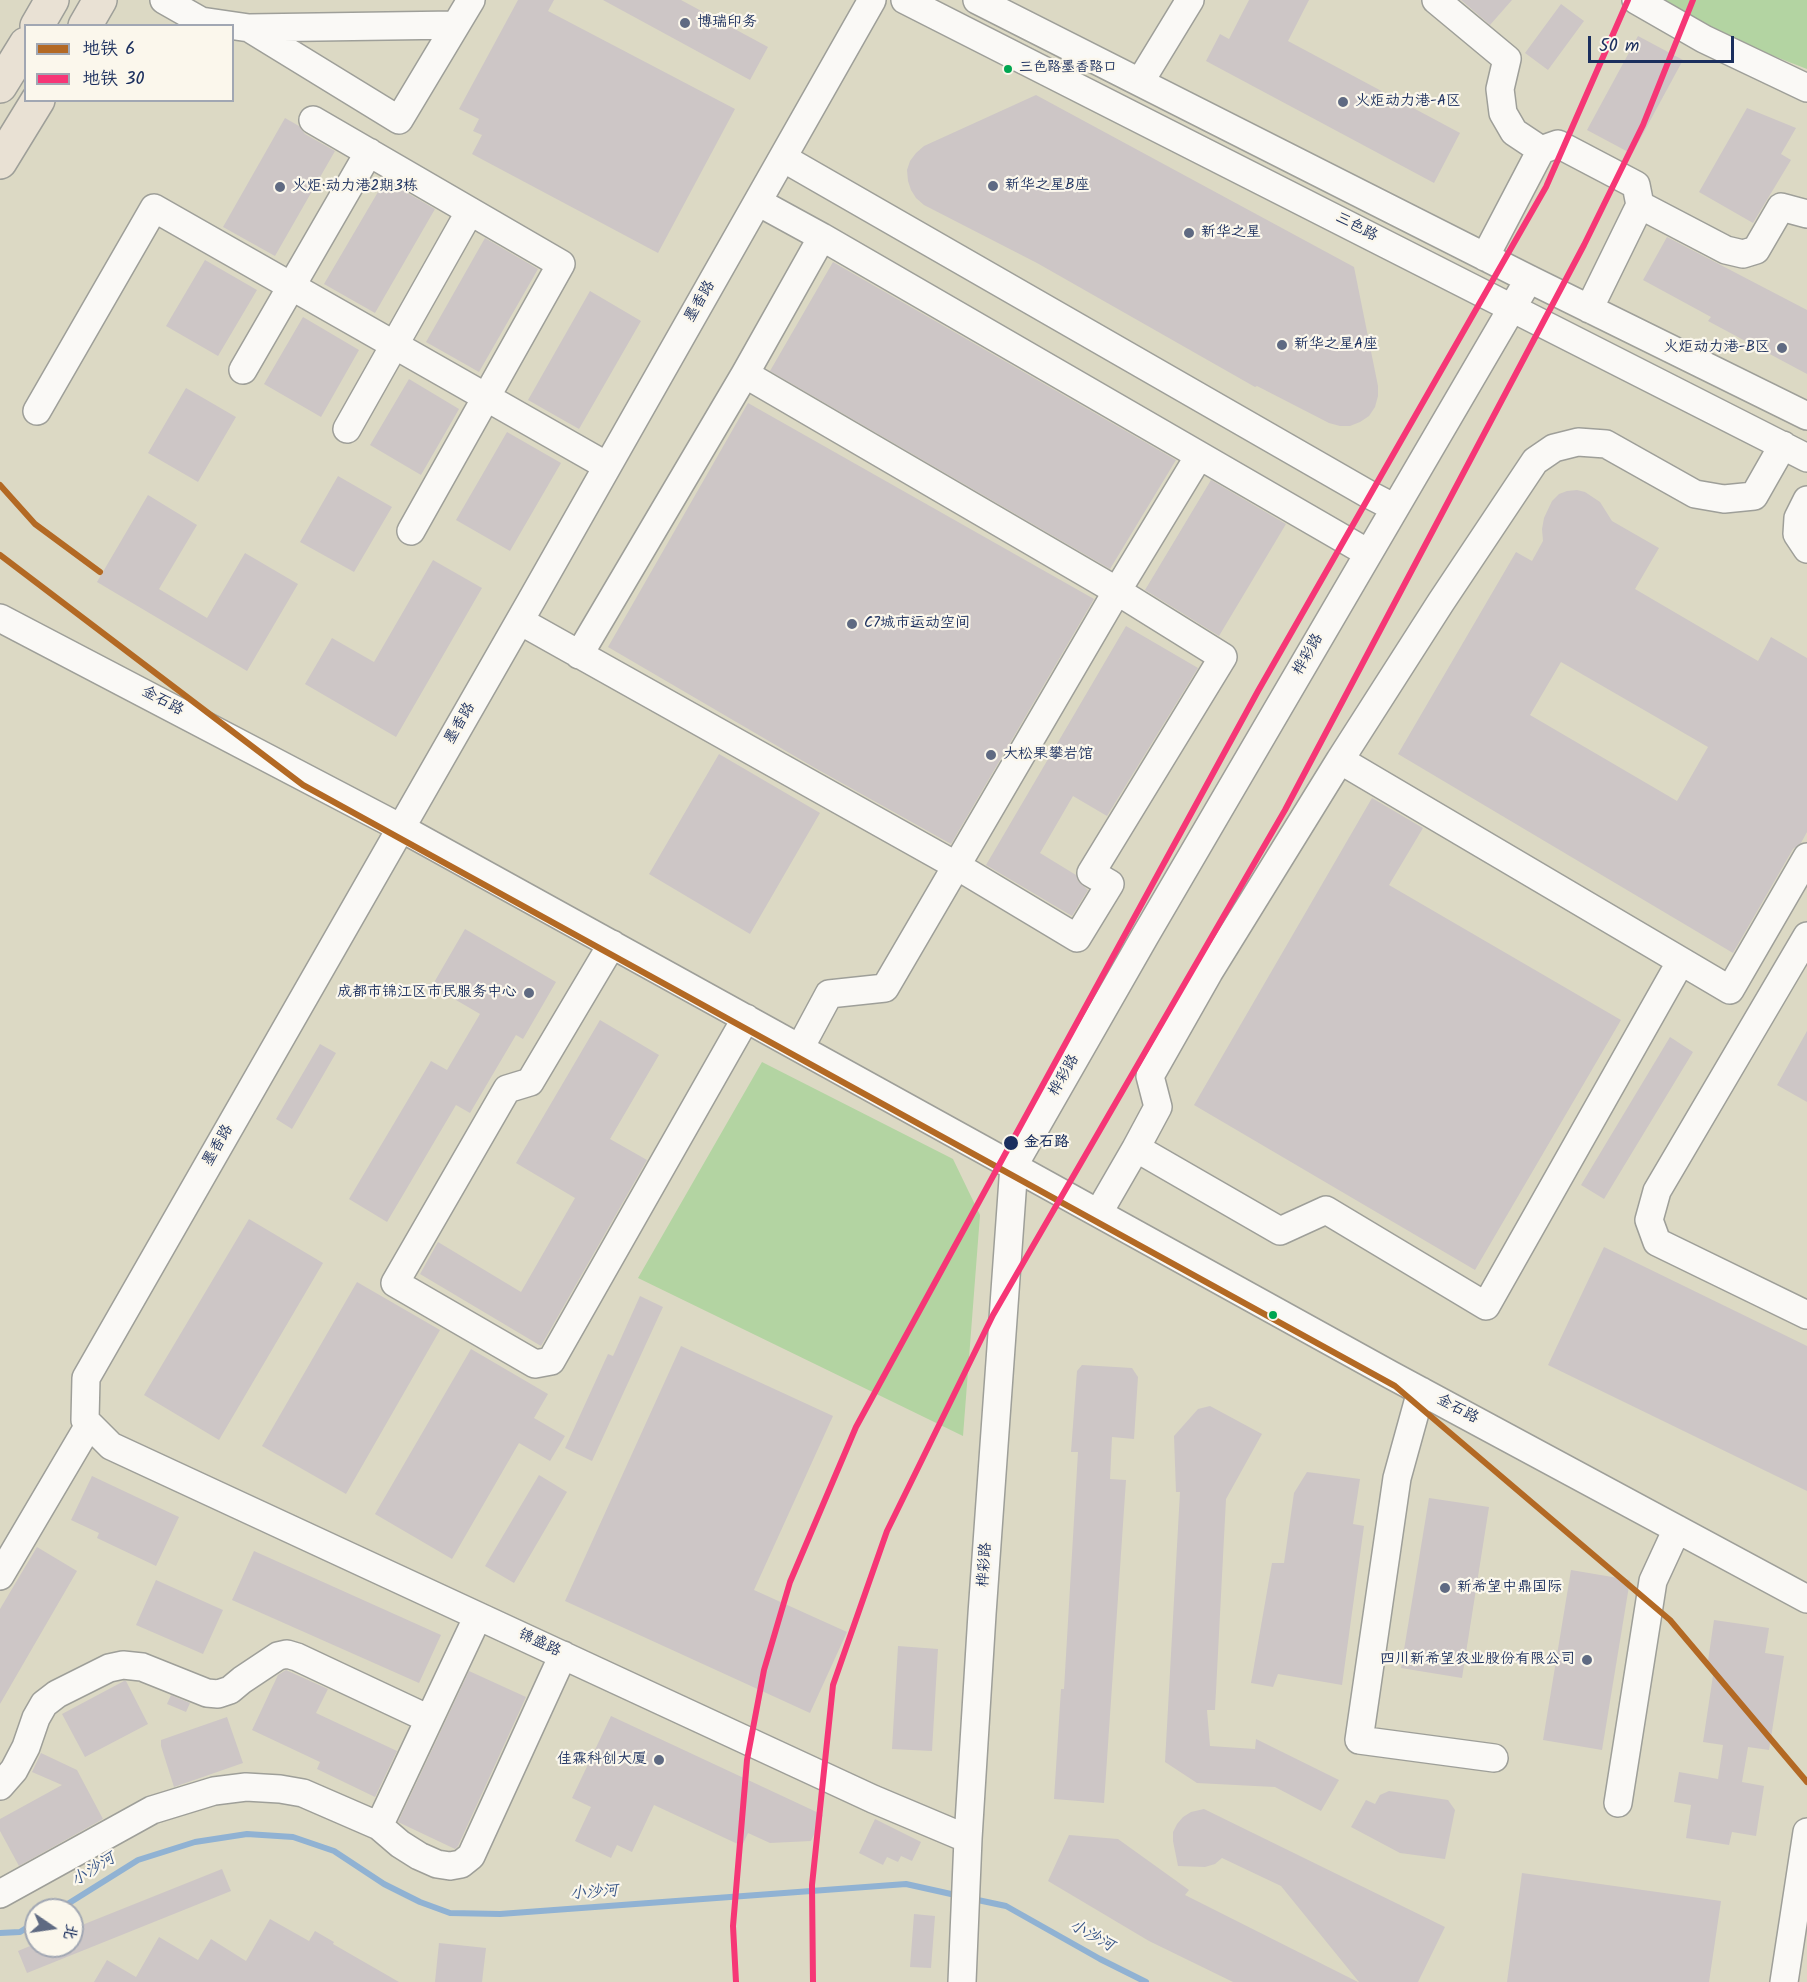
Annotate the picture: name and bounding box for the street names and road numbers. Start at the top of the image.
street label: 三色路 [1332,210,1380,246]
street label: 墨香路 [682,278,720,326]
street label: 桦彩路 [1290,631,1328,679]
street label: 金石路 [138,683,186,721]
street label: 墨香路 [442,700,480,748]
street label: 桦彩路 [1046,1052,1084,1100]
street label: 墨香路 [200,1122,238,1170]
street label: 金石路 [1433,1391,1481,1429]
street label: 桦彩路 [975,1542,997,1588]
street label: 锦盛路 [515,1626,563,1662]

